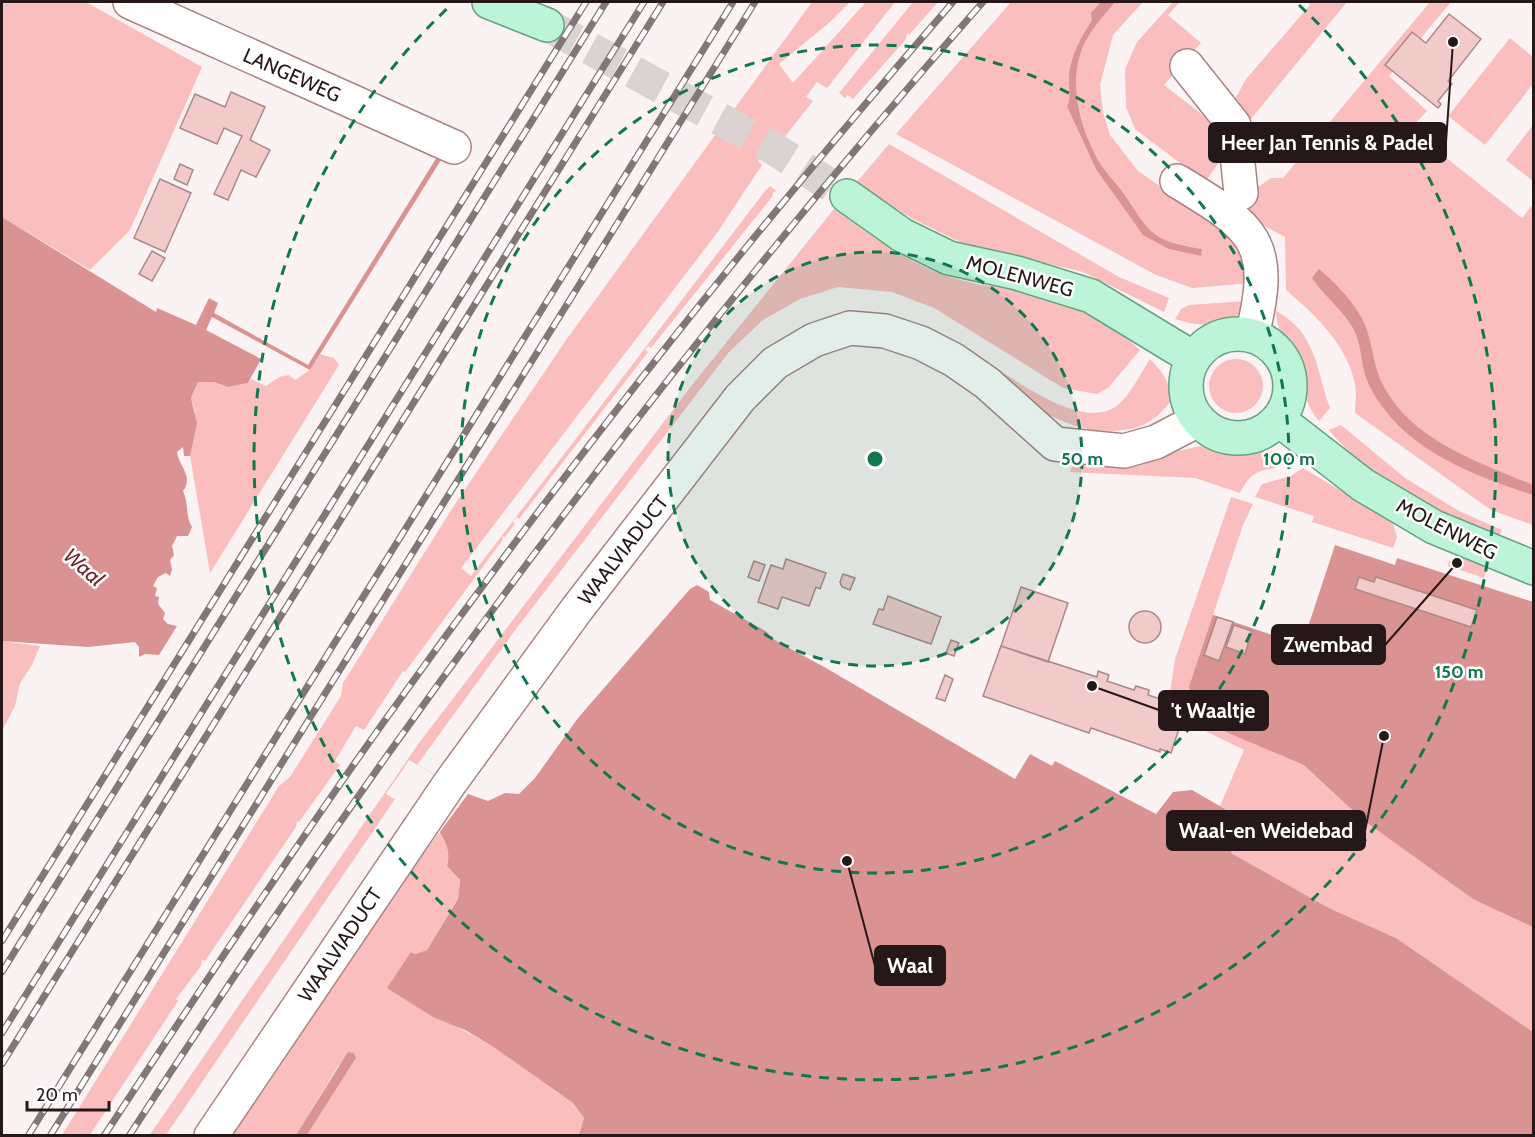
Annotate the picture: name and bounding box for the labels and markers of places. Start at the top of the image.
callout: Heer Jan Tennis & Padel [1209,123,1446,162]
centre of rings [865,449,885,469]
callout: Zwembad [1272,625,1385,664]
callout: 't Waaltje [1159,691,1268,730]
callout: Waal-en Weidebad [1167,811,1365,850]
callout: Waal [875,946,945,985]

